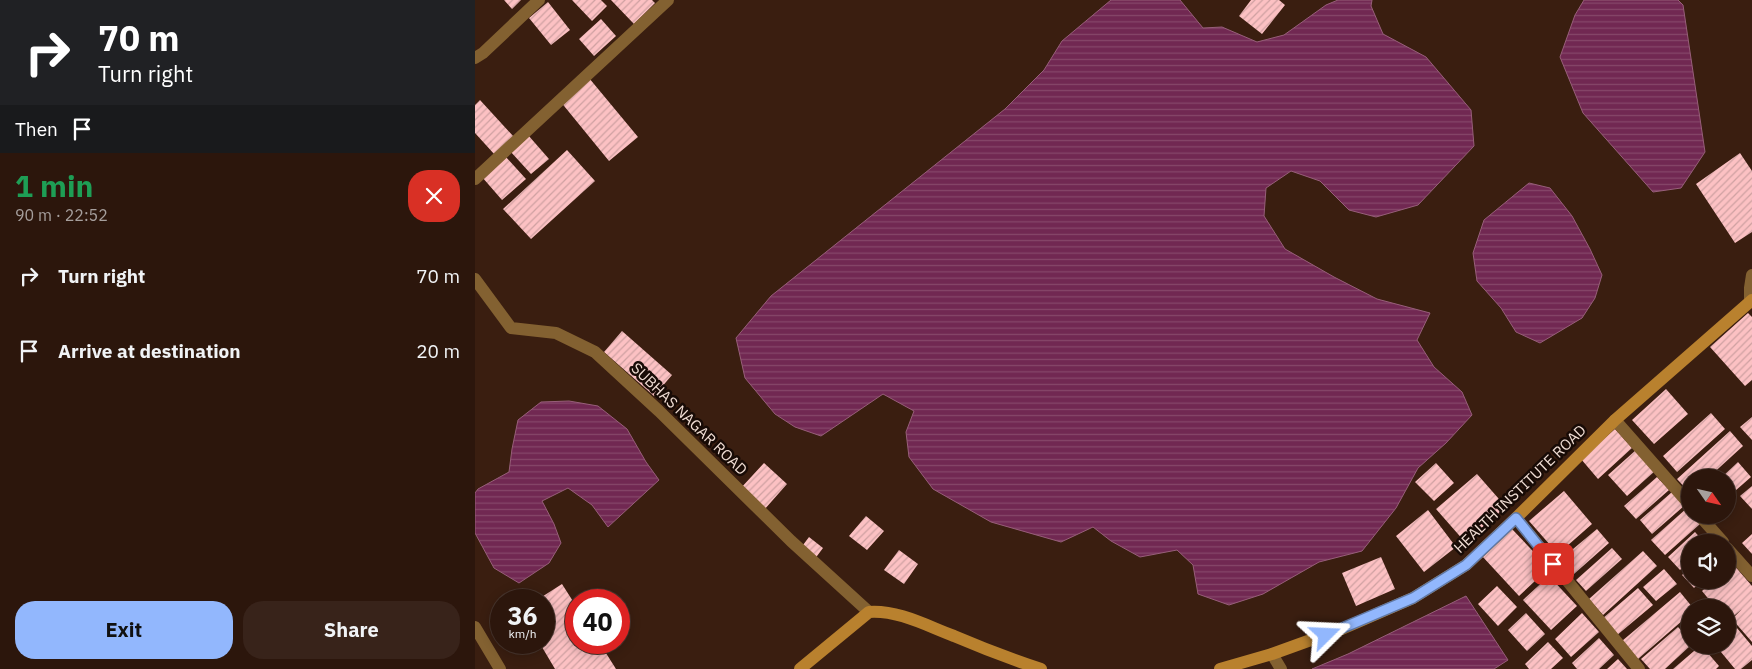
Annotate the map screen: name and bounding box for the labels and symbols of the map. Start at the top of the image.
street label: SUBHAS NAGAR ROAD [627,358,751,479]
street label: HEALTH INSTITUTE ROAD [1449,420,1590,557]
north arrow [1681,469,1736,524]
pin [1532,543,1574,585]
speed limit sign: 40 [565,589,630,654]
position arrow [1299,608,1351,660]

